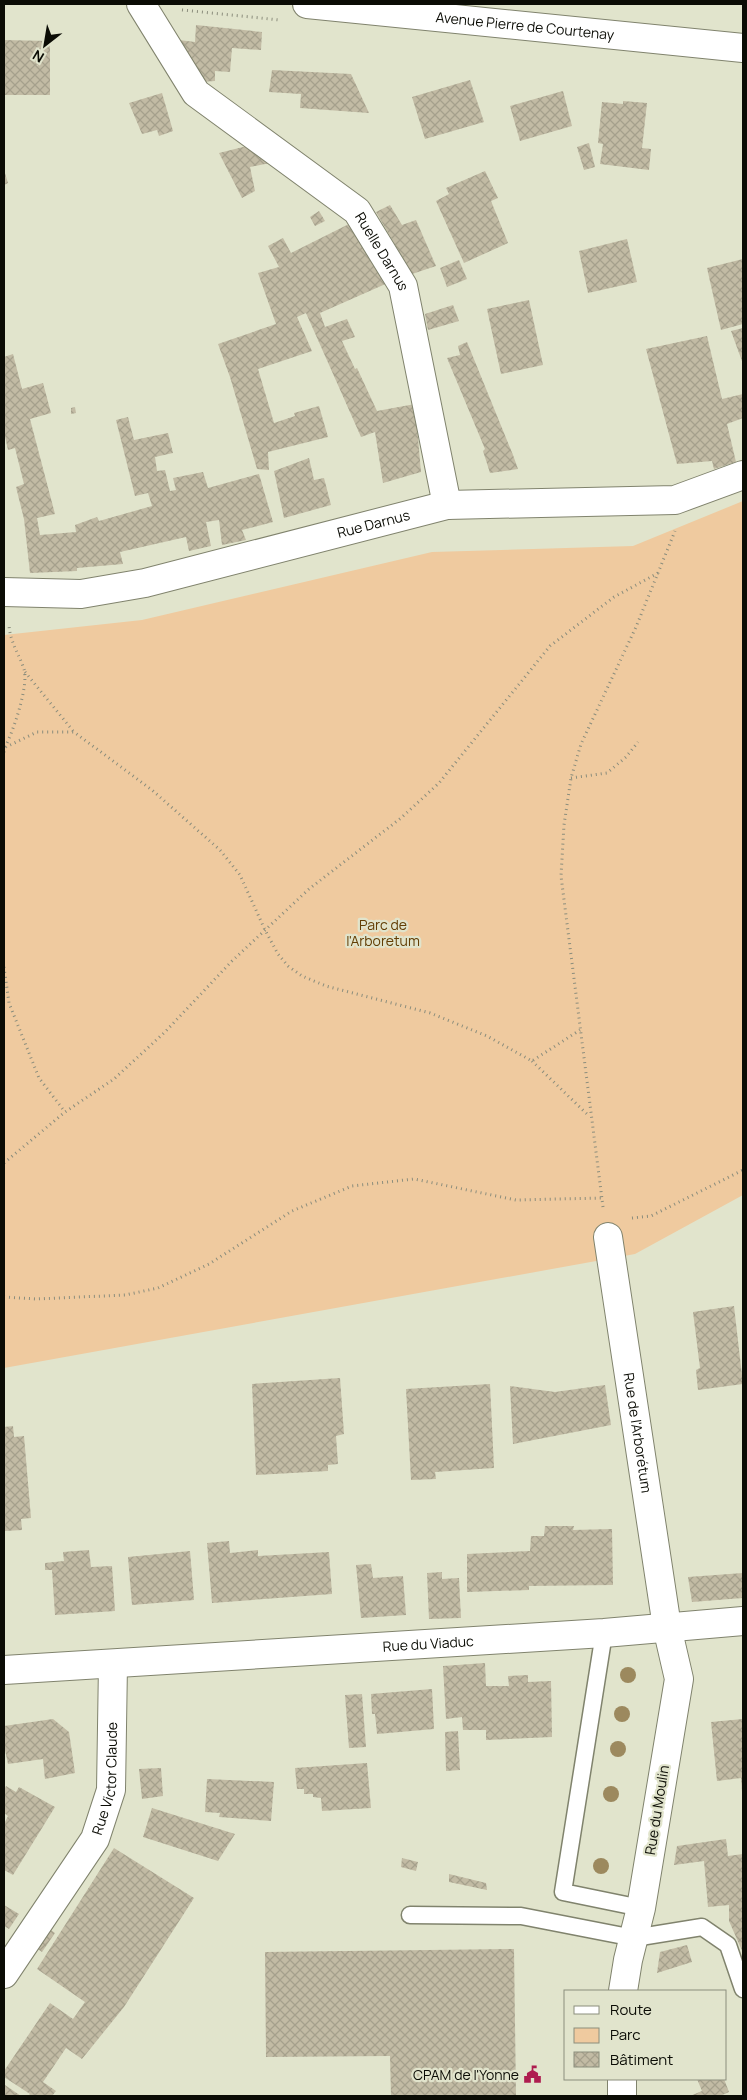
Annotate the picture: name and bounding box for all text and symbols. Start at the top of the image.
street label: Avenue Pierre de Courtenay [435,7,616,44]
north arrow [20,20,70,70]
text: N [29,46,47,67]
street label: Ruelle Darnus [351,208,414,292]
street label: Rue Darnus [335,505,412,542]
park label: Parc de l'Arboretum [346,915,420,950]
street label: Rue de l'Arborétum [620,1371,657,1494]
street label: Rue du Viaduc [382,1631,475,1656]
street label: Rue Victor Claude [87,1722,121,1837]
street label: Rue du Moulin [640,1764,673,1856]
legend [564,1990,727,2080]
text: Route [610,1999,652,2020]
text: Parc [610,2024,641,2045]
text: Bâtiment [610,2049,673,2070]
place label: CPAM de l'Yonne [413,2065,519,2084]
public building icon: CPAM de l'Yonne [523,2065,543,2085]

